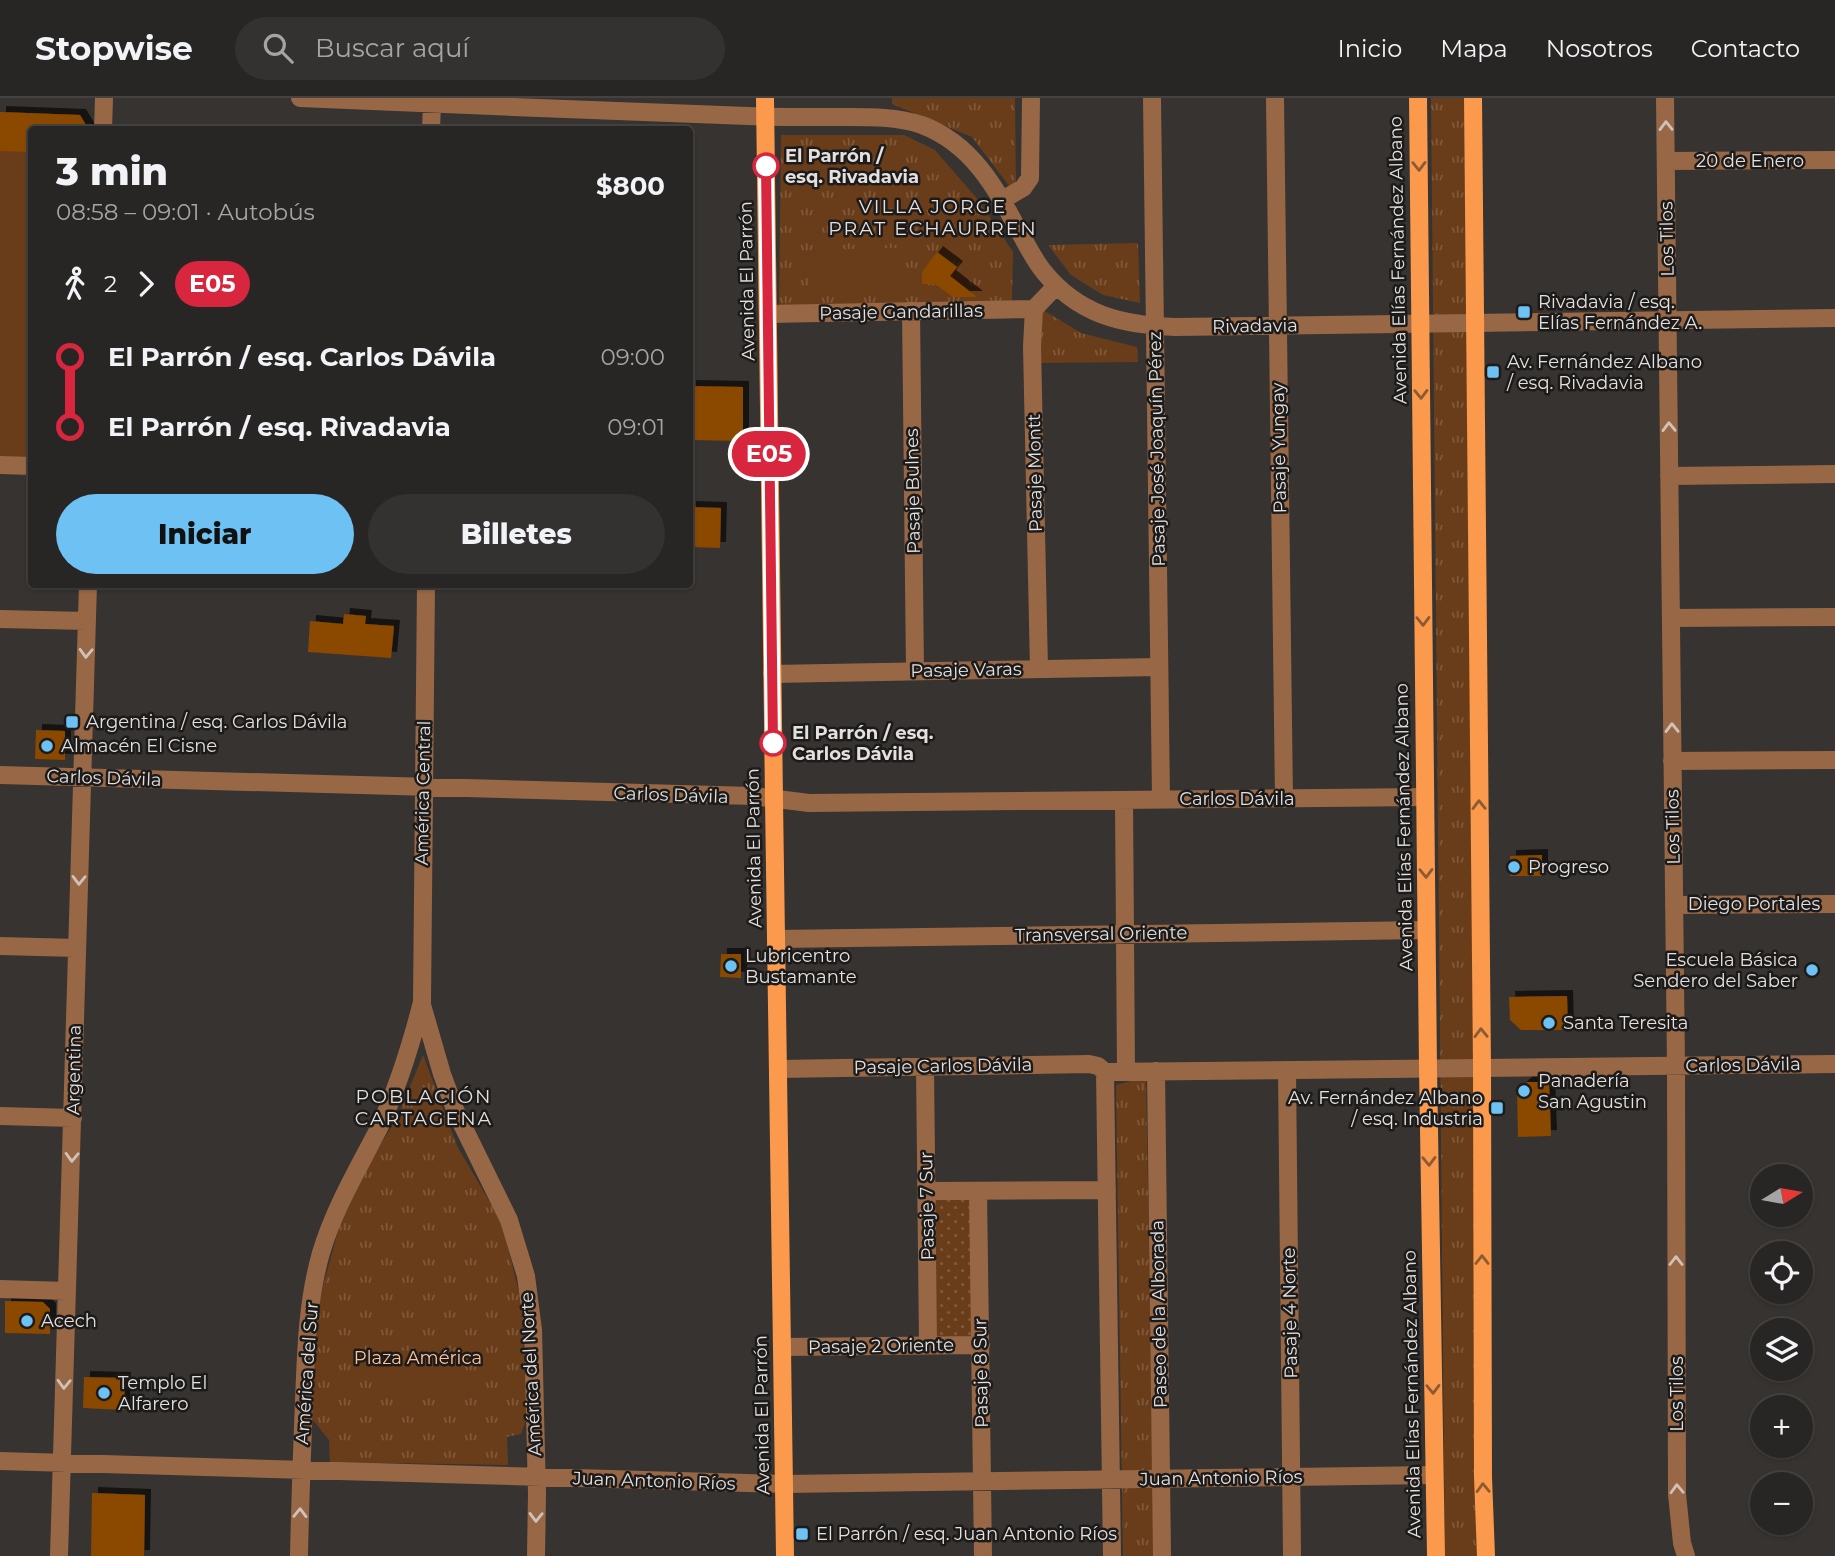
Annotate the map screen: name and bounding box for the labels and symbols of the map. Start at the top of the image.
street label: Avenida Elías Fernández Albano [1384,116,1412,404]
one-way arrow [1658,121,1673,132]
place label: El Parrón / esq. Rivadavia [785,145,919,188]
street label: 20 de Enero [1696,150,1804,172]
marker: El Parrón / esq. Rivadavia [753,153,779,179]
one-way arrow [1411,161,1426,172]
district label: VILLA JORGE PRAT ECHAURREN [828,195,1038,240]
street label: Avenida El Parrón [735,201,759,361]
street label: Los Tilos [1655,201,1679,277]
place label: Rivadavia / esq. Elías Fernández A. [1538,291,1702,334]
street label: Pasaje Gandarillas [819,300,983,324]
marker: Rivadavia / esq. Elías Fernández A. [1516,304,1532,320]
street label: Rivadavia [1212,314,1298,338]
street label: Pasaje José Joaquín Pérez [1144,331,1170,567]
place label: Av. Fernández Albano / esq. Rivadavia [1506,351,1702,394]
marker: Av. Fernández Albano / esq. Rivadavia [1485,364,1501,380]
street label: Pasaje Yungay [1267,382,1291,513]
one-way arrow [1413,389,1429,399]
street label: Pasaje Montt [1023,414,1047,532]
one-way arrow [1661,422,1677,432]
street label: Pasaje Bulnes [901,428,925,554]
line badge: E05 [729,431,809,477]
one-way arrow [1415,616,1431,627]
one-way arrow [78,647,93,658]
street label: Pasaje Varas [910,658,1022,682]
street label: Avenida Elías Fernández Albano [1390,683,1418,971]
place label: Argentina / esq. Carlos Dávila [86,711,347,733]
marker: Argentina / esq. Carlos Dávila [64,714,80,730]
street label: América Central [411,720,435,866]
place label: El Parrón / esq. Carlos Dávila [792,722,934,765]
one-way arrow [1664,722,1680,733]
marker: El Parrón / esq. Carlos Dávila [760,730,786,756]
place label: Almacén El Cisne [61,735,217,757]
marker: Almacén El Cisne [39,738,55,754]
street label: Carlos Dávila [46,765,162,791]
street label: Avenida El Parrón [742,768,766,928]
street label: Carlos Dávila [613,782,729,808]
street label: Carlos Dávila [1179,788,1295,810]
street label: Los Tilos [1661,789,1685,865]
one-way arrow [1471,800,1487,810]
place label: Progreso [1528,856,1609,878]
marker: Progreso [1506,859,1522,875]
one-way arrow [1418,868,1434,879]
one-way arrow [71,875,87,886]
street label: Diego Portales [1688,893,1820,915]
street label: Transversal Oriente [1015,921,1187,947]
place label: Lubricentro Bustamante [745,945,857,988]
place label: Escuela Básica Sendero del Saber [1633,949,1798,992]
marker: Lubricentro Bustamante [723,958,739,974]
marker: Escuela Básica Sendero del Saber [1804,962,1820,978]
place label: Santa Teresita [1563,1012,1688,1034]
marker: Santa Teresita [1541,1015,1557,1031]
street label: Argentina [62,1025,86,1115]
one-way arrow [1474,1027,1489,1038]
street label: Pasaje Carlos Dávila [854,1053,1032,1079]
street label: Carlos Dávila [1685,1053,1801,1077]
place label: Panadería San Agustin [1538,1070,1647,1113]
marker: Panadería San Agustin [1516,1083,1532,1099]
district label: POBLACIÓN CARTAGENA [355,1085,493,1130]
place label: Av. Fernández Albano / esq. Industria [1288,1087,1483,1130]
marker: Av. Fernández Albano / esq. Industria [1489,1100,1505,1116]
one-way arrow [64,1151,79,1162]
street label: Pasaje 7 Sur [915,1151,939,1261]
one-way arrow [1421,1156,1437,1167]
north arrow [1750,1164,1813,1227]
street label: Paseo de la Alborada [1146,1220,1172,1408]
street label: Pasaje 4 Norte [1278,1247,1302,1379]
street label: Avenida Elías Fernández Albano [1398,1250,1426,1538]
one-way arrow [1474,1255,1490,1265]
one-way arrow [1668,1255,1684,1266]
street label: América del Norte [516,1291,546,1457]
street label: América del Sur [291,1301,323,1445]
place label: Acech [41,1310,97,1332]
marker: Acech [19,1313,35,1329]
street label: Pasaje 8 Sur [969,1318,993,1428]
street label: Pasaje 2 Oriente [808,1334,954,1358]
street label: Avenida El Parrón [750,1335,774,1495]
park label: Plaza América [354,1347,482,1369]
street label: Los Tilos [1666,1356,1688,1432]
place label: Templo El Alfarero [118,1372,207,1415]
one-way arrow [57,1379,72,1390]
one-way arrow [1425,1383,1440,1394]
marker: Templo El Alfarero [96,1385,112,1401]
street label: Juan Antonio Ríos [1138,1466,1303,1490]
street label: Juan Antonio Ríos [571,1467,736,1495]
one-way arrow [1476,1482,1491,1493]
one-way arrow [1669,1483,1685,1493]
one-way arrow [292,1507,307,1518]
one-way arrow [529,1511,544,1522]
place label: El Parrón / esq. Juan Antonio Ríos [816,1523,1117,1545]
marker: El Parrón / esq. Juan Antonio Ríos [794,1526,810,1542]

